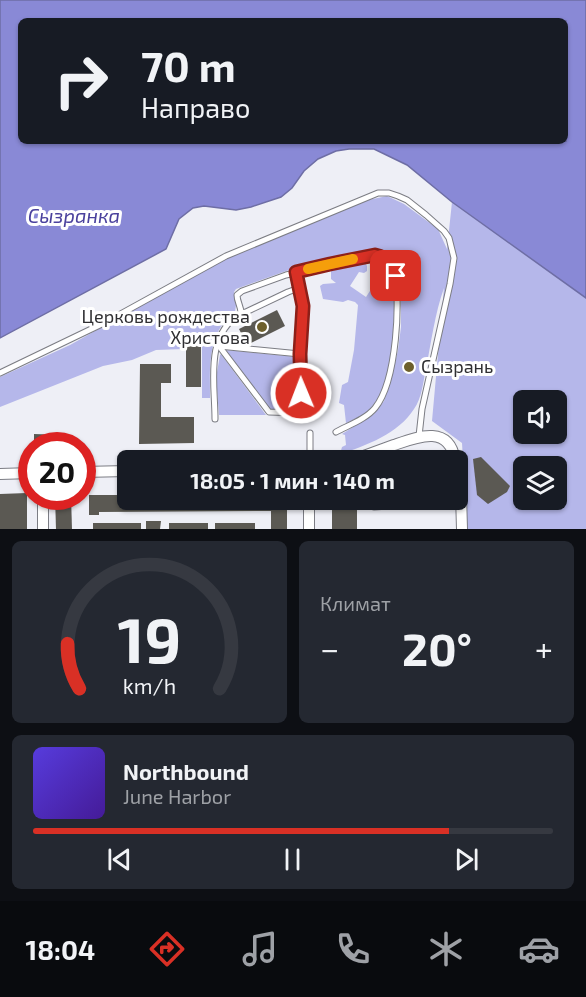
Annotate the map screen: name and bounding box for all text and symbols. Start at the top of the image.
text: 70 m [141,40,236,90]
icon: right [42,42,120,120]
text: Направо [141,91,250,123]
water label: Сызранка [28,203,120,227]
pin [370,250,421,301]
icon: arrive [379,259,412,292]
place label: Церковь рождества Христова [82,305,250,348]
marker: Церковь рождества Христова [255,320,269,334]
place label: Сызрань [421,355,493,377]
marker: Сызрань [402,360,416,374]
position arrow [269,361,333,425]
map controls [513,390,567,510]
button: sound [513,390,567,444]
speed limit sign: 20 [18,432,96,510]
button: layers [513,456,567,510]
text: 18:05 · 1 мин · 140 m [190,467,395,493]
text: Климат [320,591,391,615]
text: 19 [118,601,181,676]
text: 20° [402,621,472,675]
text: − [320,628,339,668]
text: + [535,628,553,668]
text: km/h [123,673,176,698]
text: Northbound [123,758,249,784]
text: June Harbor [123,784,231,808]
icon: previous [103,843,136,876]
icon: pause [276,843,309,876]
icon: next [450,843,483,876]
icon: directions [146,928,188,970]
icon: music [239,928,281,970]
icon: phone [332,928,374,970]
icon: climate [425,928,467,970]
icon: car [518,928,560,970]
text: 18:04 [26,933,95,965]

